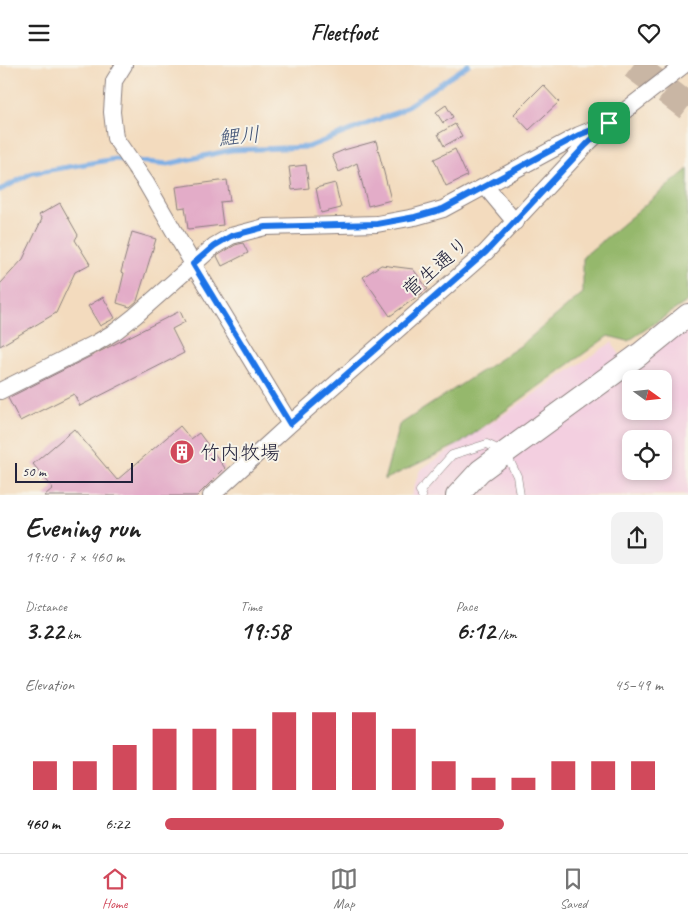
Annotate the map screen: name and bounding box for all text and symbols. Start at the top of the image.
icon: menu [25,19,53,47]
text: Fleetfoot [311,19,377,47]
icon: heart [635,19,663,47]
pin [588,102,630,144]
icon: arrive [595,109,623,137]
water label: 鯉川 [217,121,261,151]
street label: 菅生通り [398,231,474,303]
north arrow [622,370,672,420]
map controls [622,370,672,480]
button: locate [622,430,672,480]
building icon: 竹内牧場 [169,439,195,465]
place label: 竹内牧場 [200,440,280,465]
scale bar [15,461,132,484]
text: 50 m [22,463,46,480]
text: Evening run [25,510,140,545]
button: share [611,512,663,564]
text: 19:40 · 7 × 460 m [25,547,124,567]
text: Distance [25,598,67,615]
text: Time [240,598,262,615]
text: Pace [456,598,477,615]
text: 3.22 [25,615,64,647]
text: 19:58 [240,615,290,647]
text: 6:12 [456,615,495,647]
text: km [64,626,81,643]
text: /km [495,626,517,643]
text: Elevation [25,675,74,695]
text: 45–49 m [614,675,663,695]
text: 460 m [25,814,60,834]
text: 6:22 [105,814,130,834]
tab: Home [101,865,129,912]
tab: Map [330,865,358,912]
tab: Saved [559,865,587,912]

